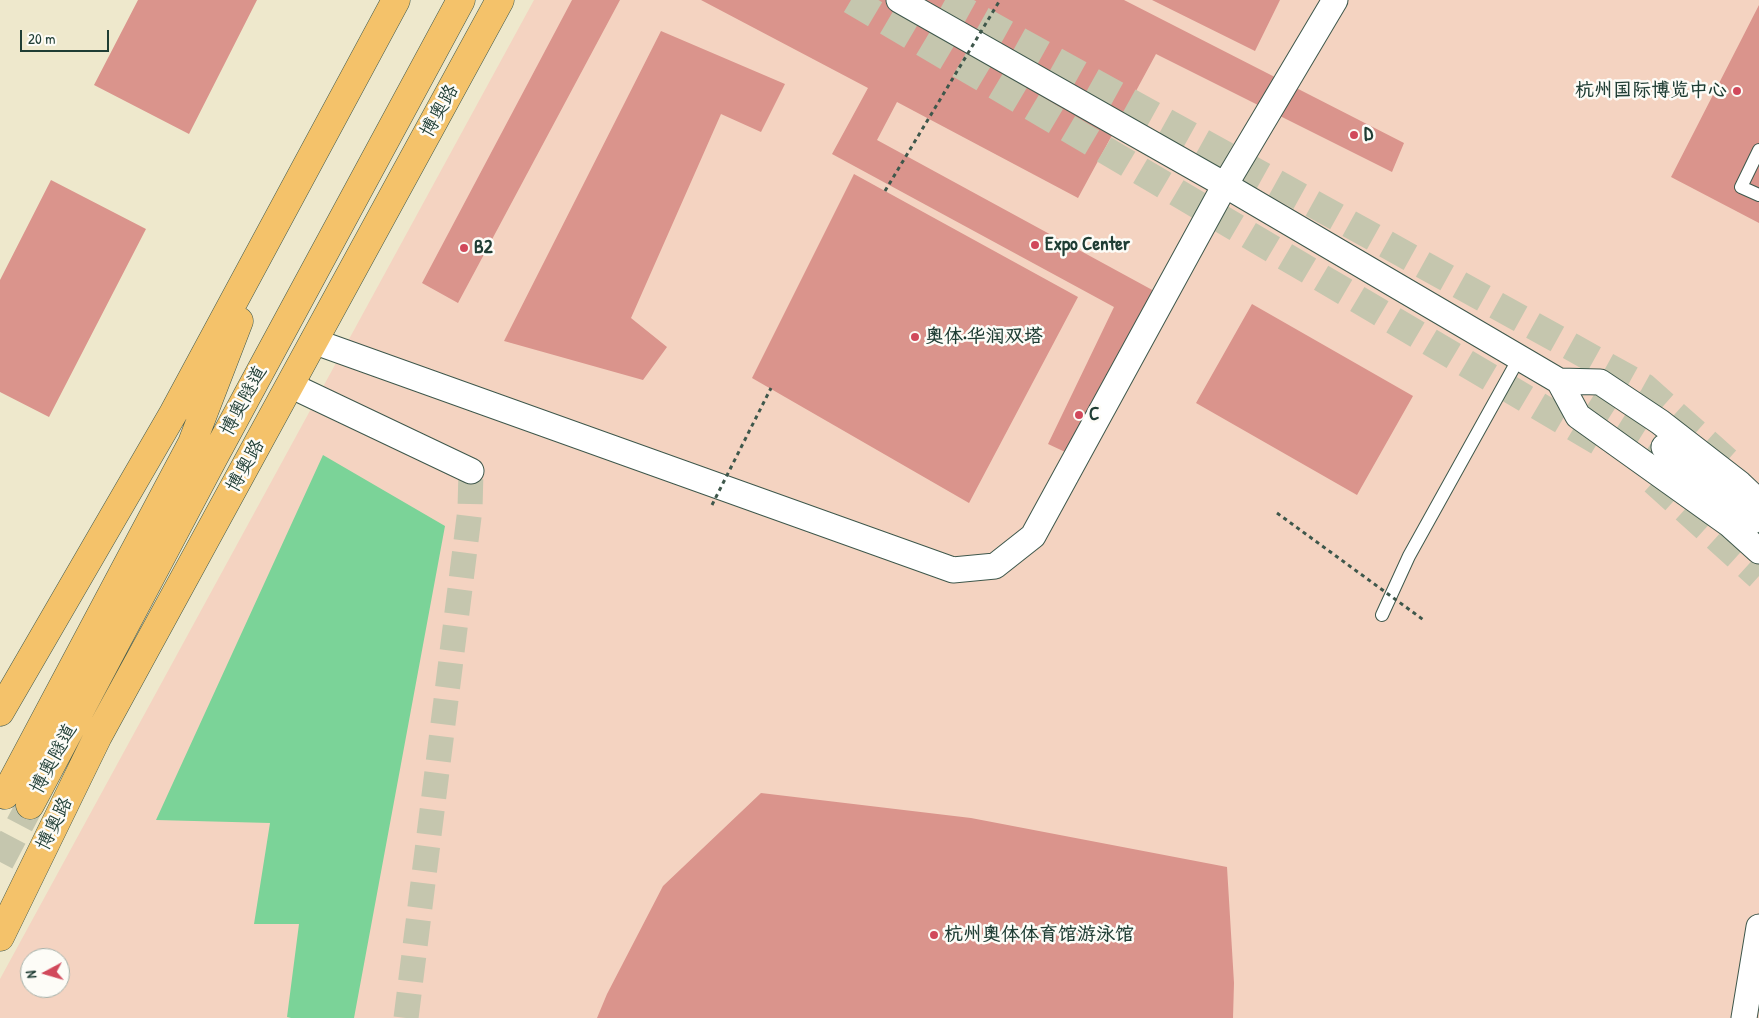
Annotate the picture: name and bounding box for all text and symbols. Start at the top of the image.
scale bar [22,20,111,52]
text: 20 m [28,28,55,49]
place label: 杭州国际博览中心 [1575,80,1727,102]
street label: 博奥路 [416,81,464,141]
marker: 杭州国际博览中心 [1731,85,1743,97]
place label: D [1364,124,1373,146]
marker: D [1348,129,1360,141]
place label: Expo Center [1045,234,1130,256]
place label: B2 [474,237,493,259]
marker: Expo Center [1029,239,1041,251]
marker: B2 [458,242,470,254]
place label: 奥体·华润双塔 [925,326,1043,348]
marker: 奥体·华润双塔 [909,331,921,343]
street label: 博奥隧道 [216,362,272,440]
place label: C [1089,404,1099,426]
marker: C [1073,409,1085,421]
street label: 博奥路 [222,436,270,496]
street label: 博奥隧道 [26,720,82,798]
street label: 博奥路 [32,793,78,855]
place label: 杭州奥体体育馆游泳馆 [944,924,1134,946]
marker: 杭州奥体体育馆游泳馆 [928,929,940,941]
north arrow [20,948,70,998]
text: N [21,970,40,979]

